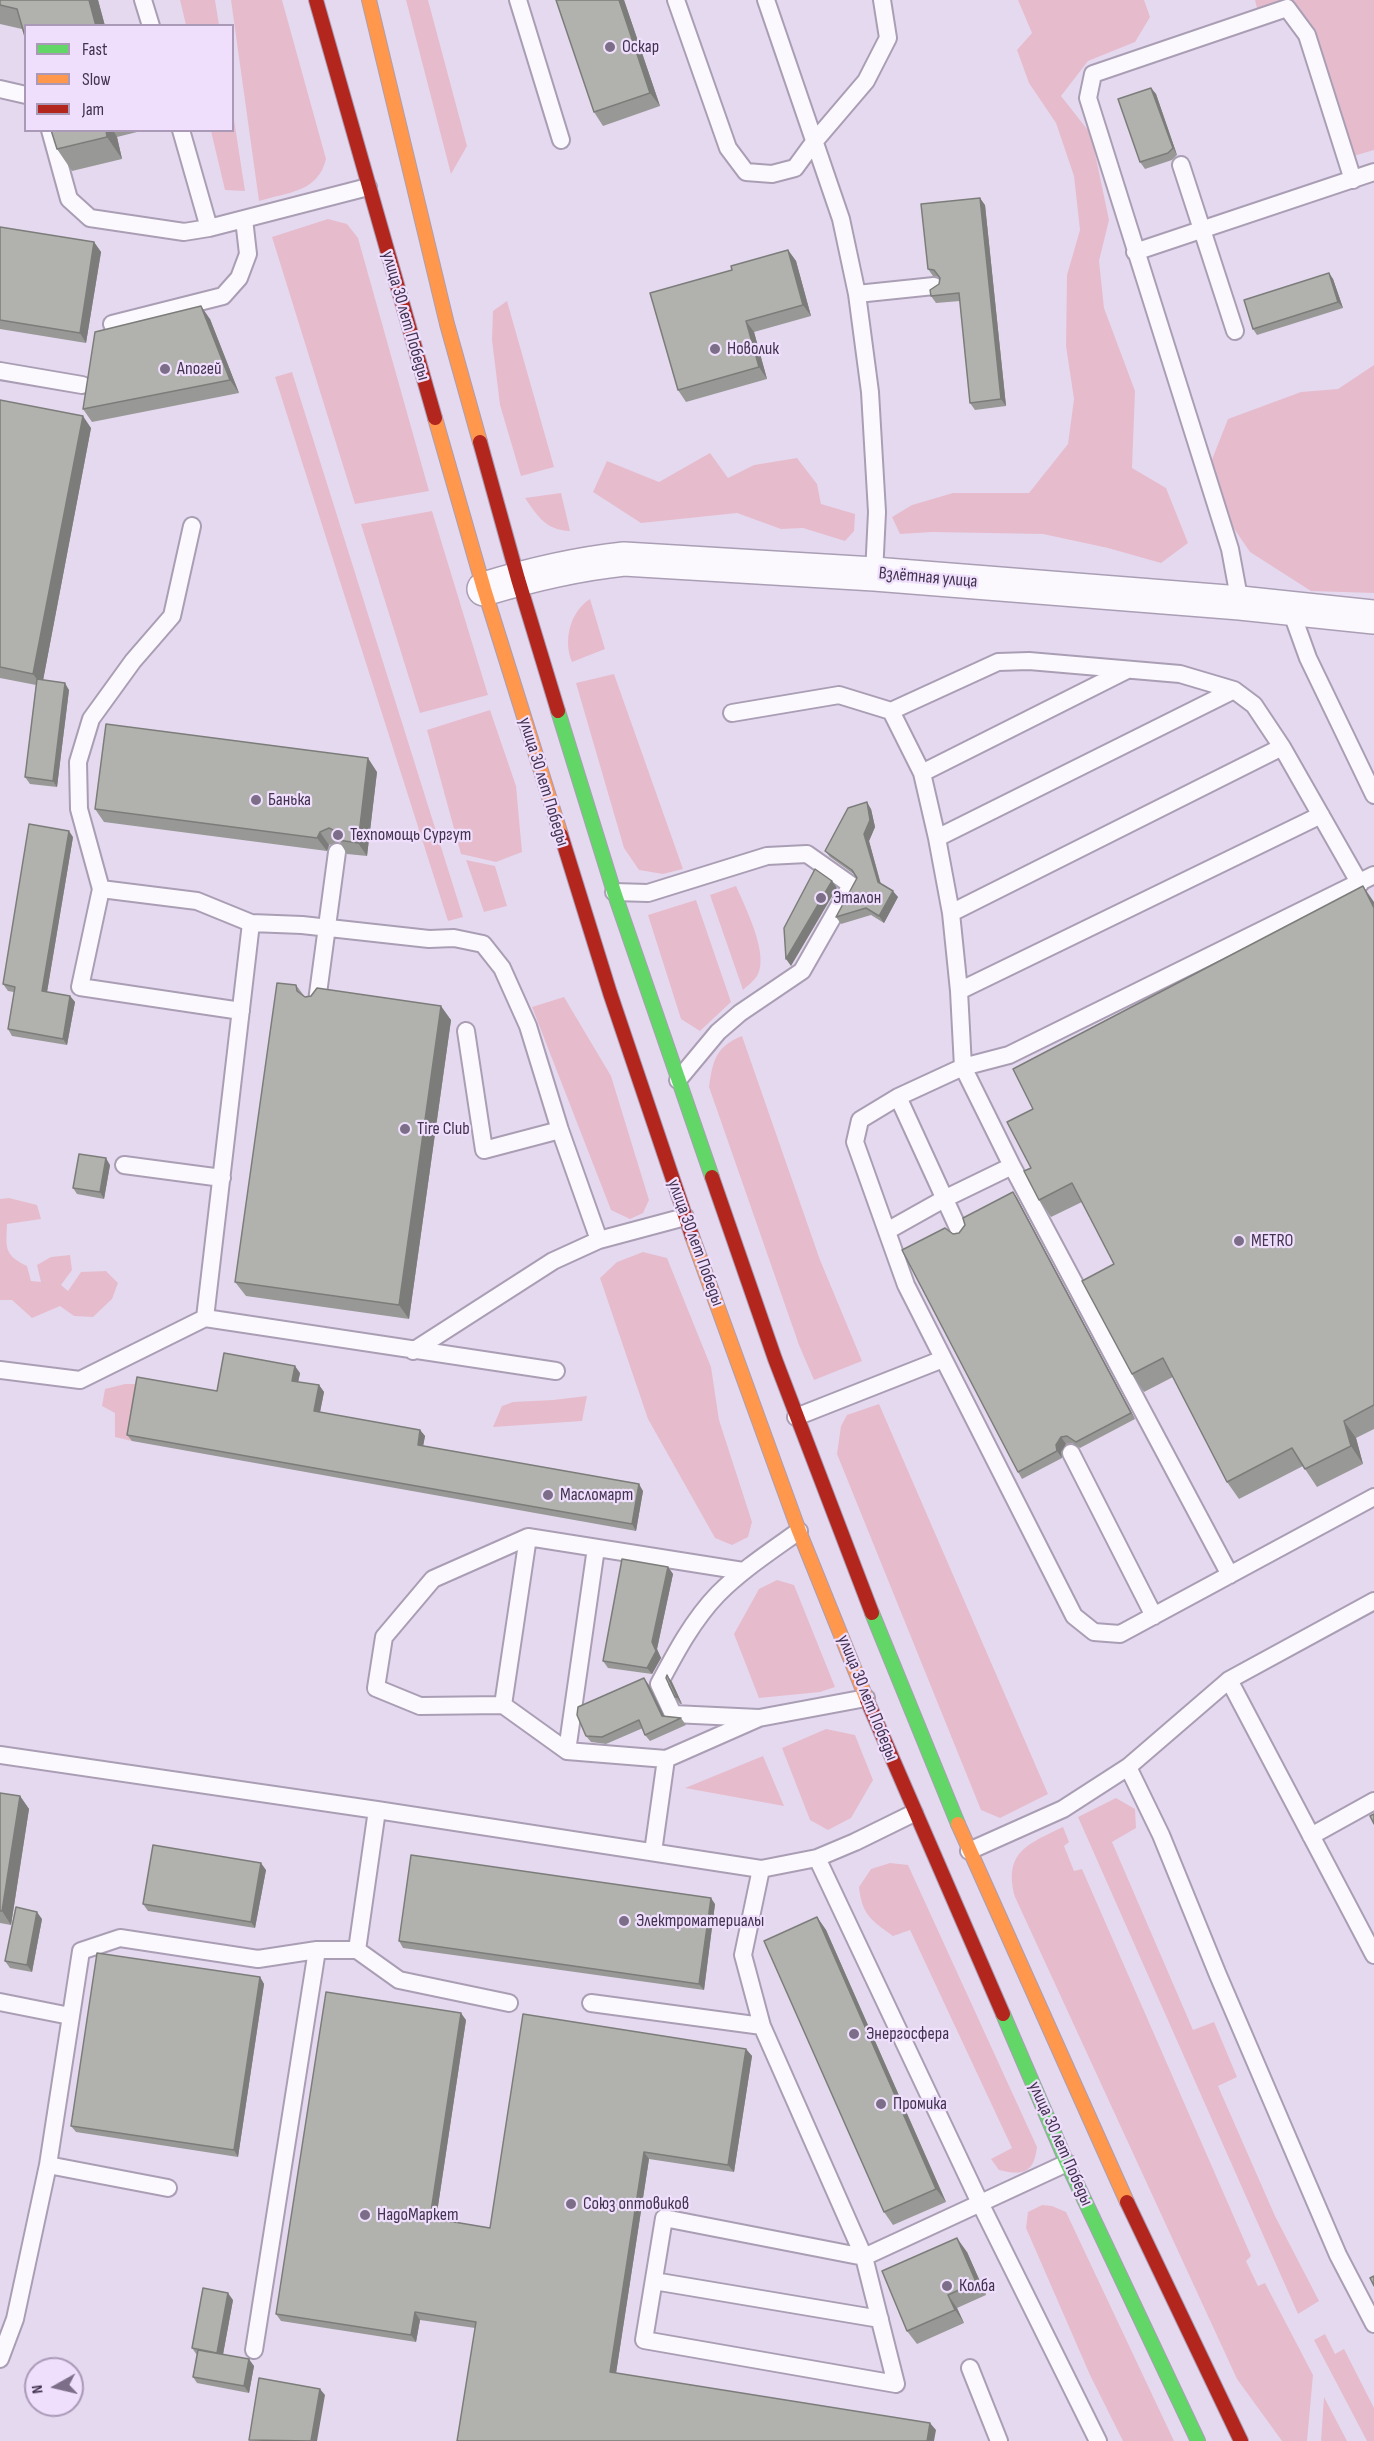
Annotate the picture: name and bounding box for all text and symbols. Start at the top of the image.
legend [24,24,234,132]
place label: Оскар [622,36,659,58]
text: Fast [82,39,107,60]
marker: Оскар [603,40,617,54]
text: Slow [82,69,111,90]
text: Jam [82,99,104,120]
street label: улица 30 лет Победы [376,249,434,383]
place label: Новолик [727,338,779,360]
marker: Новолик [708,342,722,356]
place label: Апогей [177,358,222,380]
marker: Апогей [158,362,172,376]
street label: Взлётная улица [878,563,978,593]
street label: улица 30 лет Победы [513,715,573,849]
place label: Банька [268,789,311,811]
marker: Банька [249,793,263,807]
place label: Техпомощь Сургут [350,824,471,846]
marker: Техпомощь Сургут [331,828,345,842]
place label: Эталон [833,887,881,909]
marker: Эталон [814,891,828,905]
place label: Tire Club [417,1118,470,1140]
marker: Tire Club [398,1122,412,1136]
street label: улица 30 лет Победы [662,1177,728,1309]
place label: METRO [1251,1230,1293,1252]
marker: METRO [1232,1234,1246,1248]
place label: Масломарт [560,1484,633,1506]
marker: Масломарт [541,1488,555,1502]
street label: улица 30 лет Победы [832,1632,902,1764]
place label: Электроматериалы [636,1910,764,1932]
marker: Электроматериалы [617,1914,631,1928]
place label: Энергосфера [866,2023,949,2045]
marker: Энергосфера [847,2027,861,2041]
street label: улица 30 лет Победы [1023,2079,1097,2209]
place label: Промика [893,2093,947,2115]
marker: Промика [874,2097,888,2111]
place label: Союз оптовиков [583,2193,689,2215]
marker: Союз оптовиков [564,2197,578,2211]
place label: НадоМаркет [377,2204,458,2226]
marker: НадоМаркет [358,2208,372,2222]
place label: Колба [959,2275,995,2297]
marker: Колба [940,2279,954,2293]
north arrow [24,2357,84,2417]
text: N [28,2384,48,2395]

